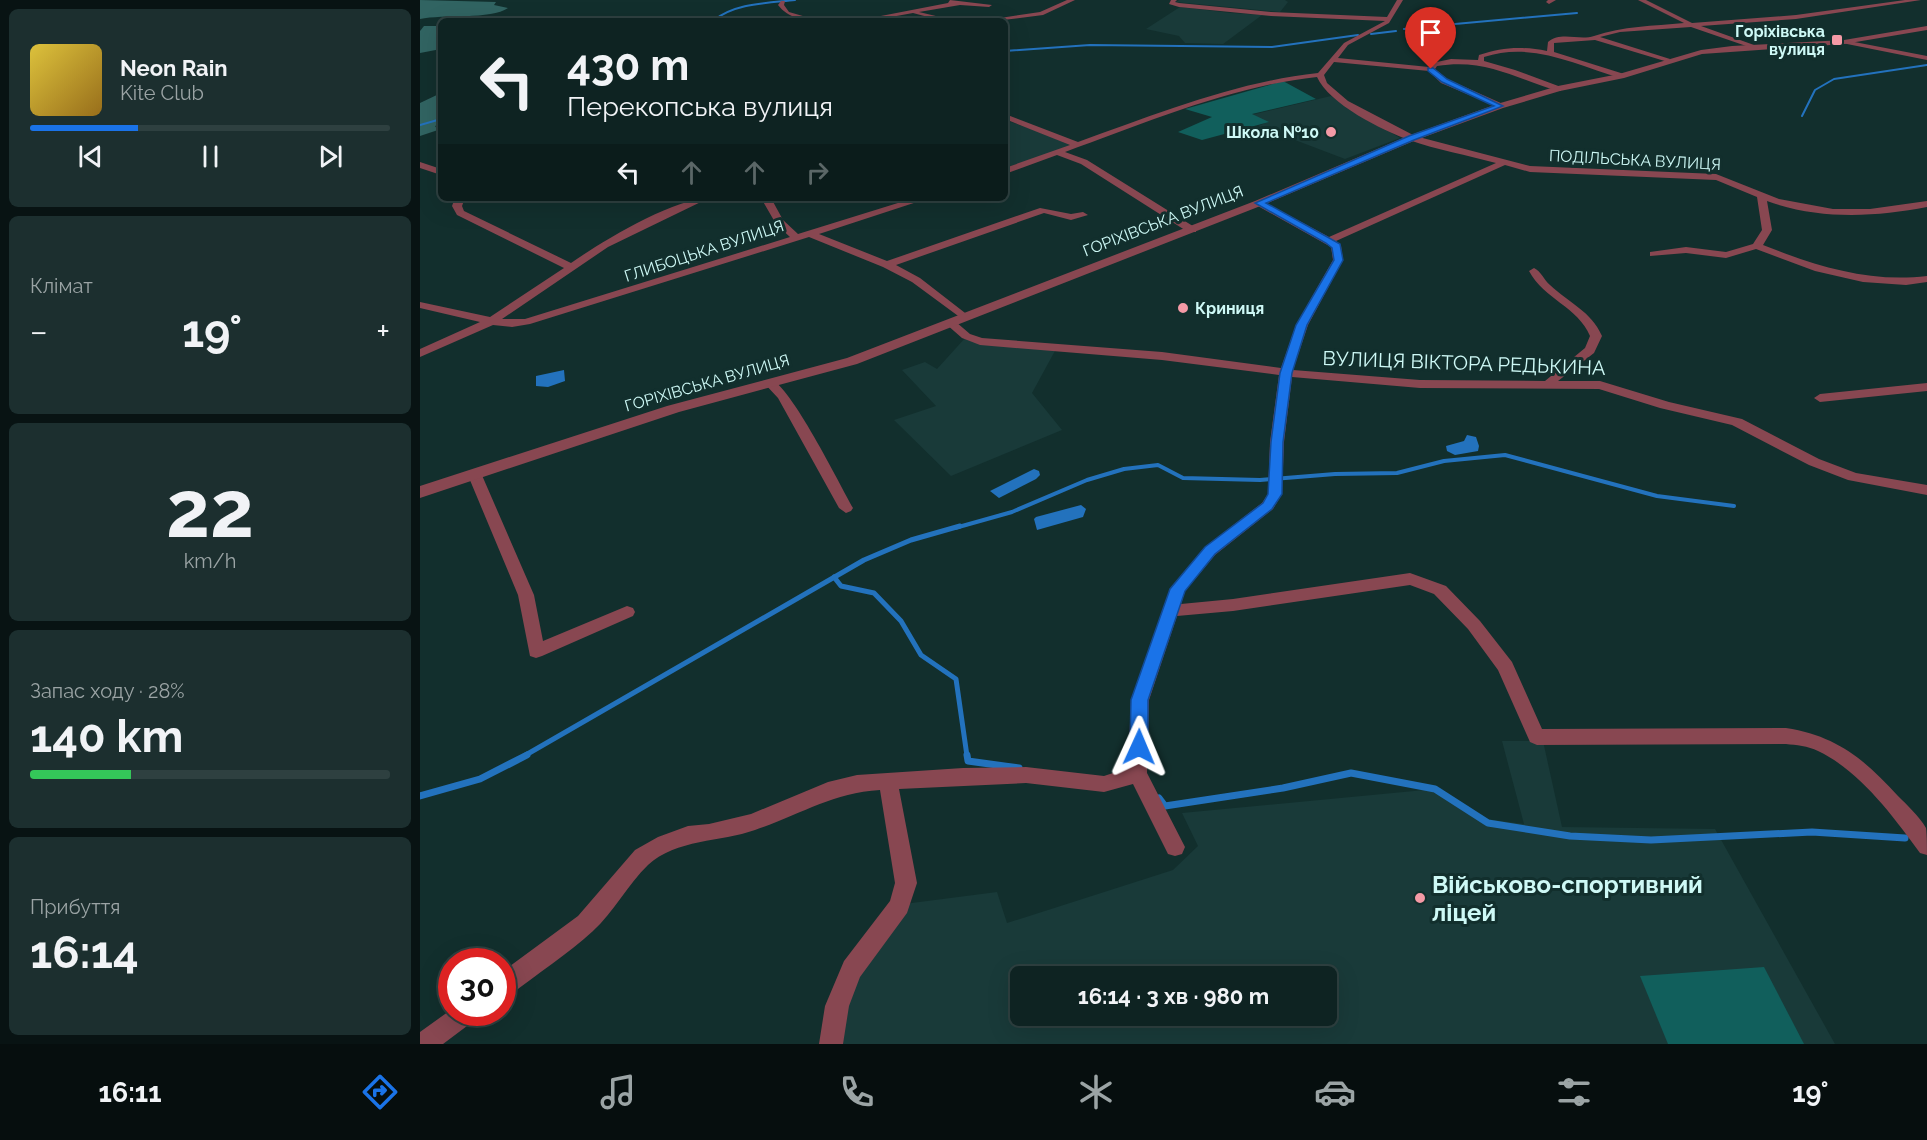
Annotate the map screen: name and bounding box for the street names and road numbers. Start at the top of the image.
street label: ПОДІЛЬСЬКА ВУЛИЦЯ [1548,146,1722,174]
street label: ГОРІХІВСЬКА ВУЛИЦЯ [1080,182,1246,260]
street label: ГЛИБОЦЬКА ВУЛИЦЯ [622,216,786,286]
street label: ВУЛИЦЯ ВІКТОРА РЕДЬКИНА [1322,346,1606,380]
street label: ГОРІХІВСЬКА ВУЛИЦЯ [622,350,792,416]

